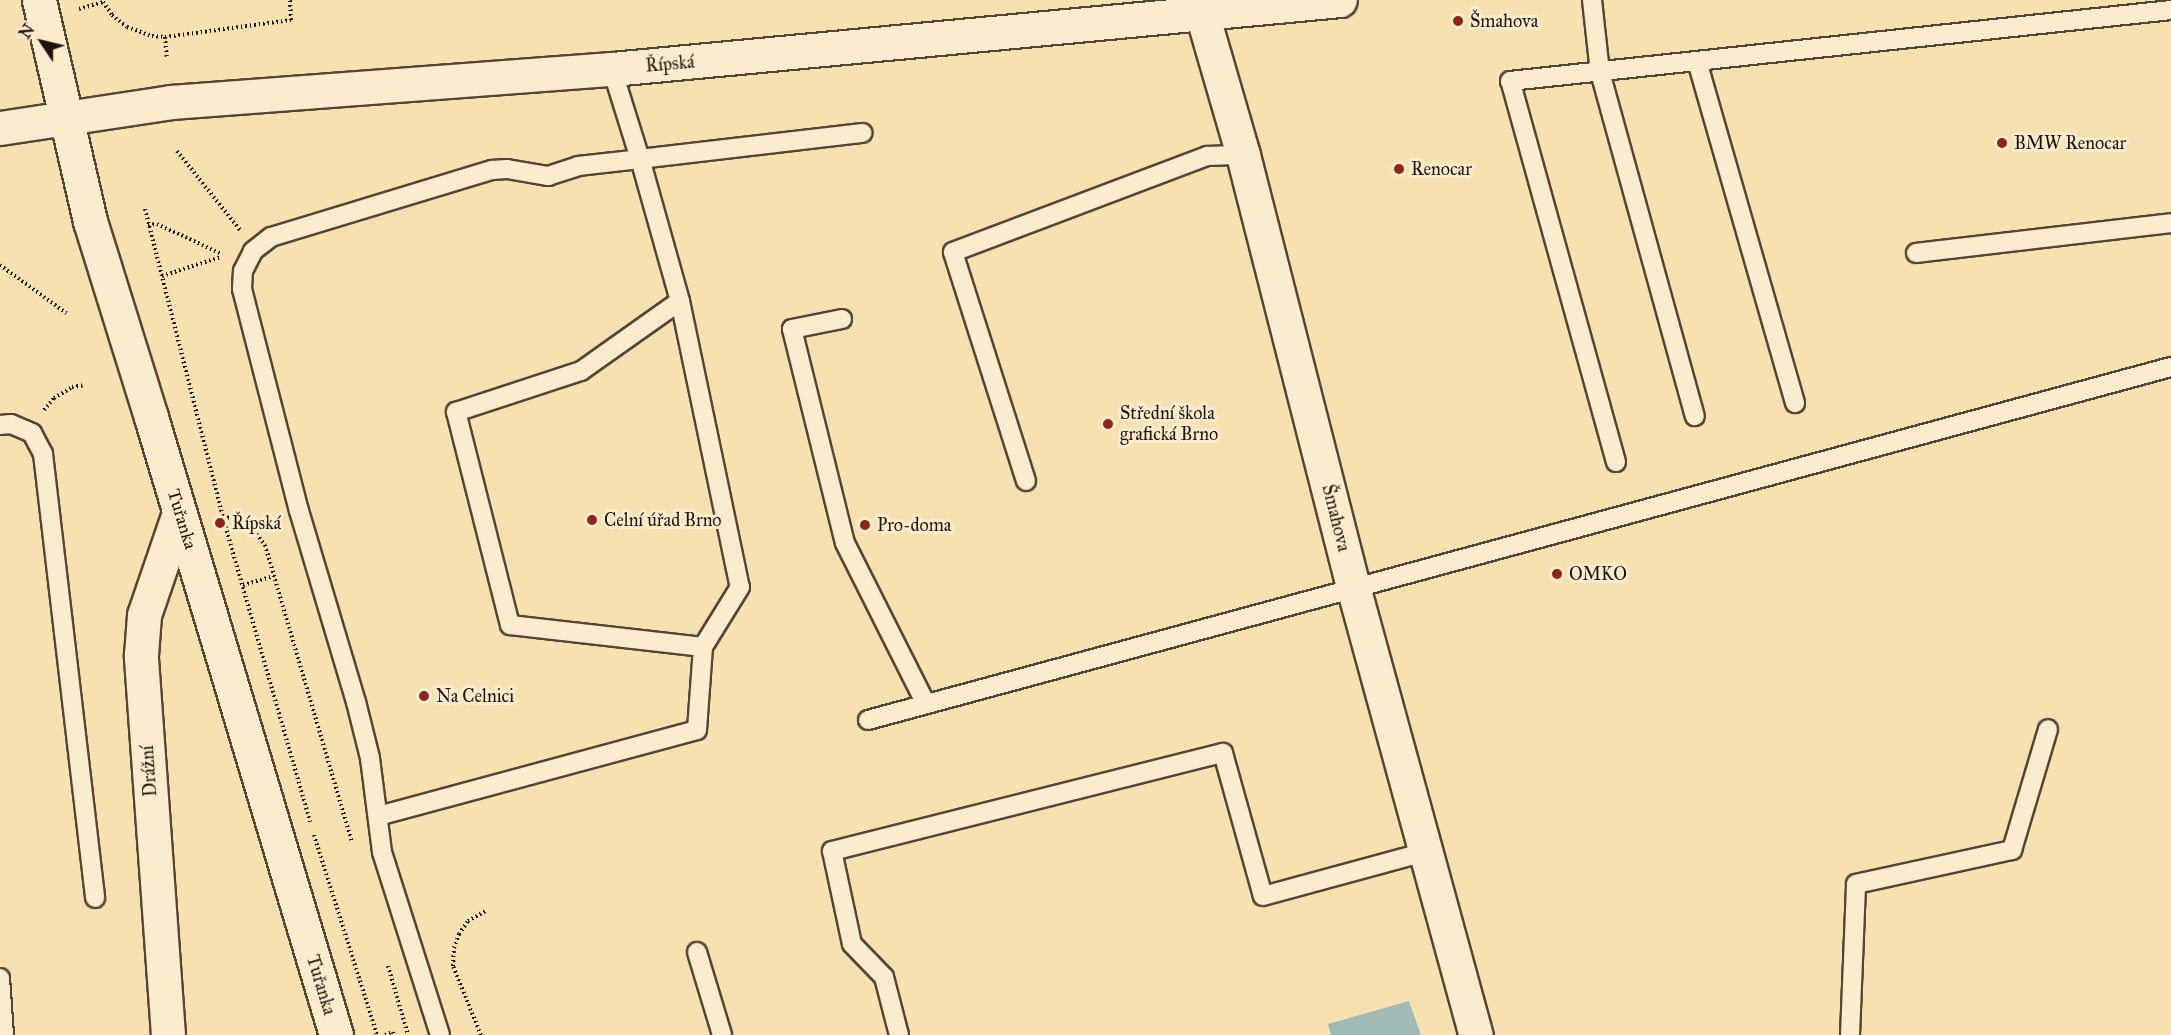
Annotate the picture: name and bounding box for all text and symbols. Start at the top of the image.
place label: Šmahova [1470,10,1538,32]
north arrow [12,12,72,72]
marker: Šmahova [1451,14,1465,28]
text: N [15,20,39,42]
street label: Řípská [645,51,695,77]
place label: BMW Renocar [2014,132,2126,154]
marker: BMW Renocar [1995,136,2009,150]
place label: Renocar [1411,158,1472,180]
marker: Renocar [1392,162,1406,176]
place label: Střední škola grafická Brno [1120,403,1218,446]
marker: Střední škola grafická Brno [1101,417,1115,431]
street label: Šmahova [1317,482,1355,554]
street label: Tuřanka [163,486,201,552]
place label: Celní úřad Brno [604,509,722,531]
place label: Řípská [232,512,281,534]
marker: Celní úřad Brno [585,513,599,527]
place label: Pro-doma [877,514,951,536]
marker: Řípská [213,516,227,530]
marker: Pro-doma [858,518,872,532]
place label: OMKO [1569,563,1627,585]
marker: OMKO [1550,567,1564,581]
place label: Na Celnici [436,685,514,707]
marker: Na Celnici [417,689,431,703]
street label: Drážní [136,745,162,797]
street label: Tuřanka [302,952,340,1018]

